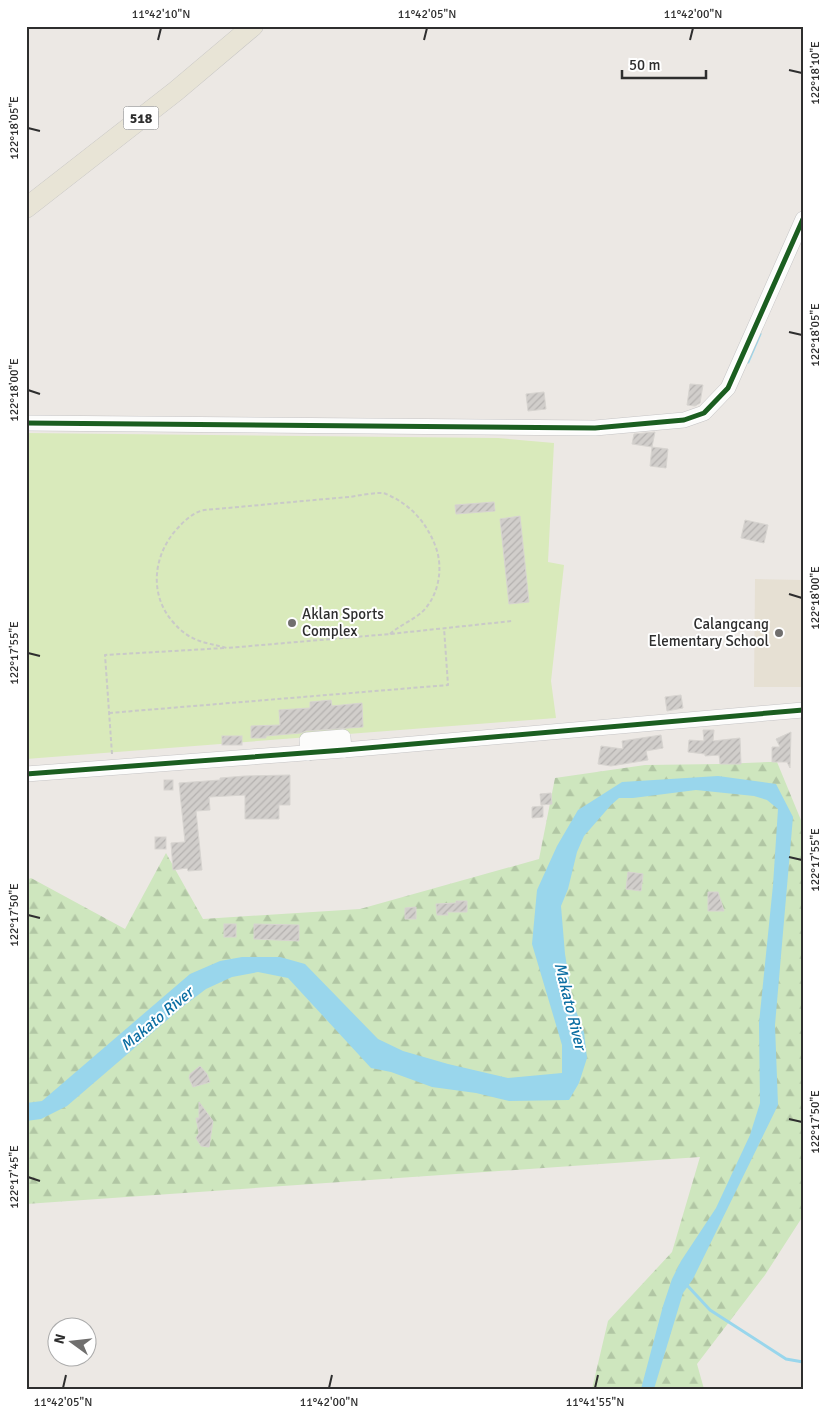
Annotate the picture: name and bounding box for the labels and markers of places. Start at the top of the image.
place label: Aklan Sports Complex [302,605,384,640]
place label: Calangcang Elementary School [648,615,769,650]
marker: Aklan Sports Complex [286,617,298,629]
marker: Calangcang Elementary School [773,627,785,639]

